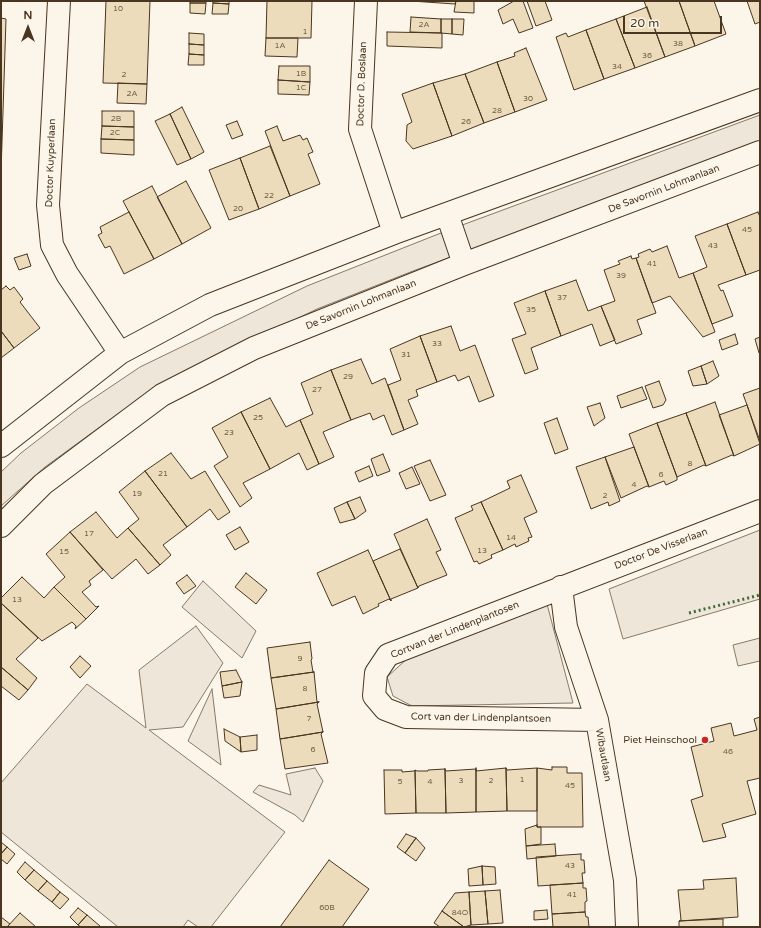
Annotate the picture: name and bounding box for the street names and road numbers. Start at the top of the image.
street label: Doctor D. Boslaan [355,41,369,127]
street label: Doctor Kuyperlaan [43,118,59,208]
street label: De Savornin Lohmanlaan [607,162,721,216]
street label: De Savornin Lohmanlaan [304,277,418,333]
street label: Doctor De Visserlaan [613,526,709,572]
street label: Cortvan der Lindenplantosen [389,599,521,661]
street label: Cort van der Lindenplantsoen [411,711,551,725]
street label: Wibautlaan [592,727,614,783]

